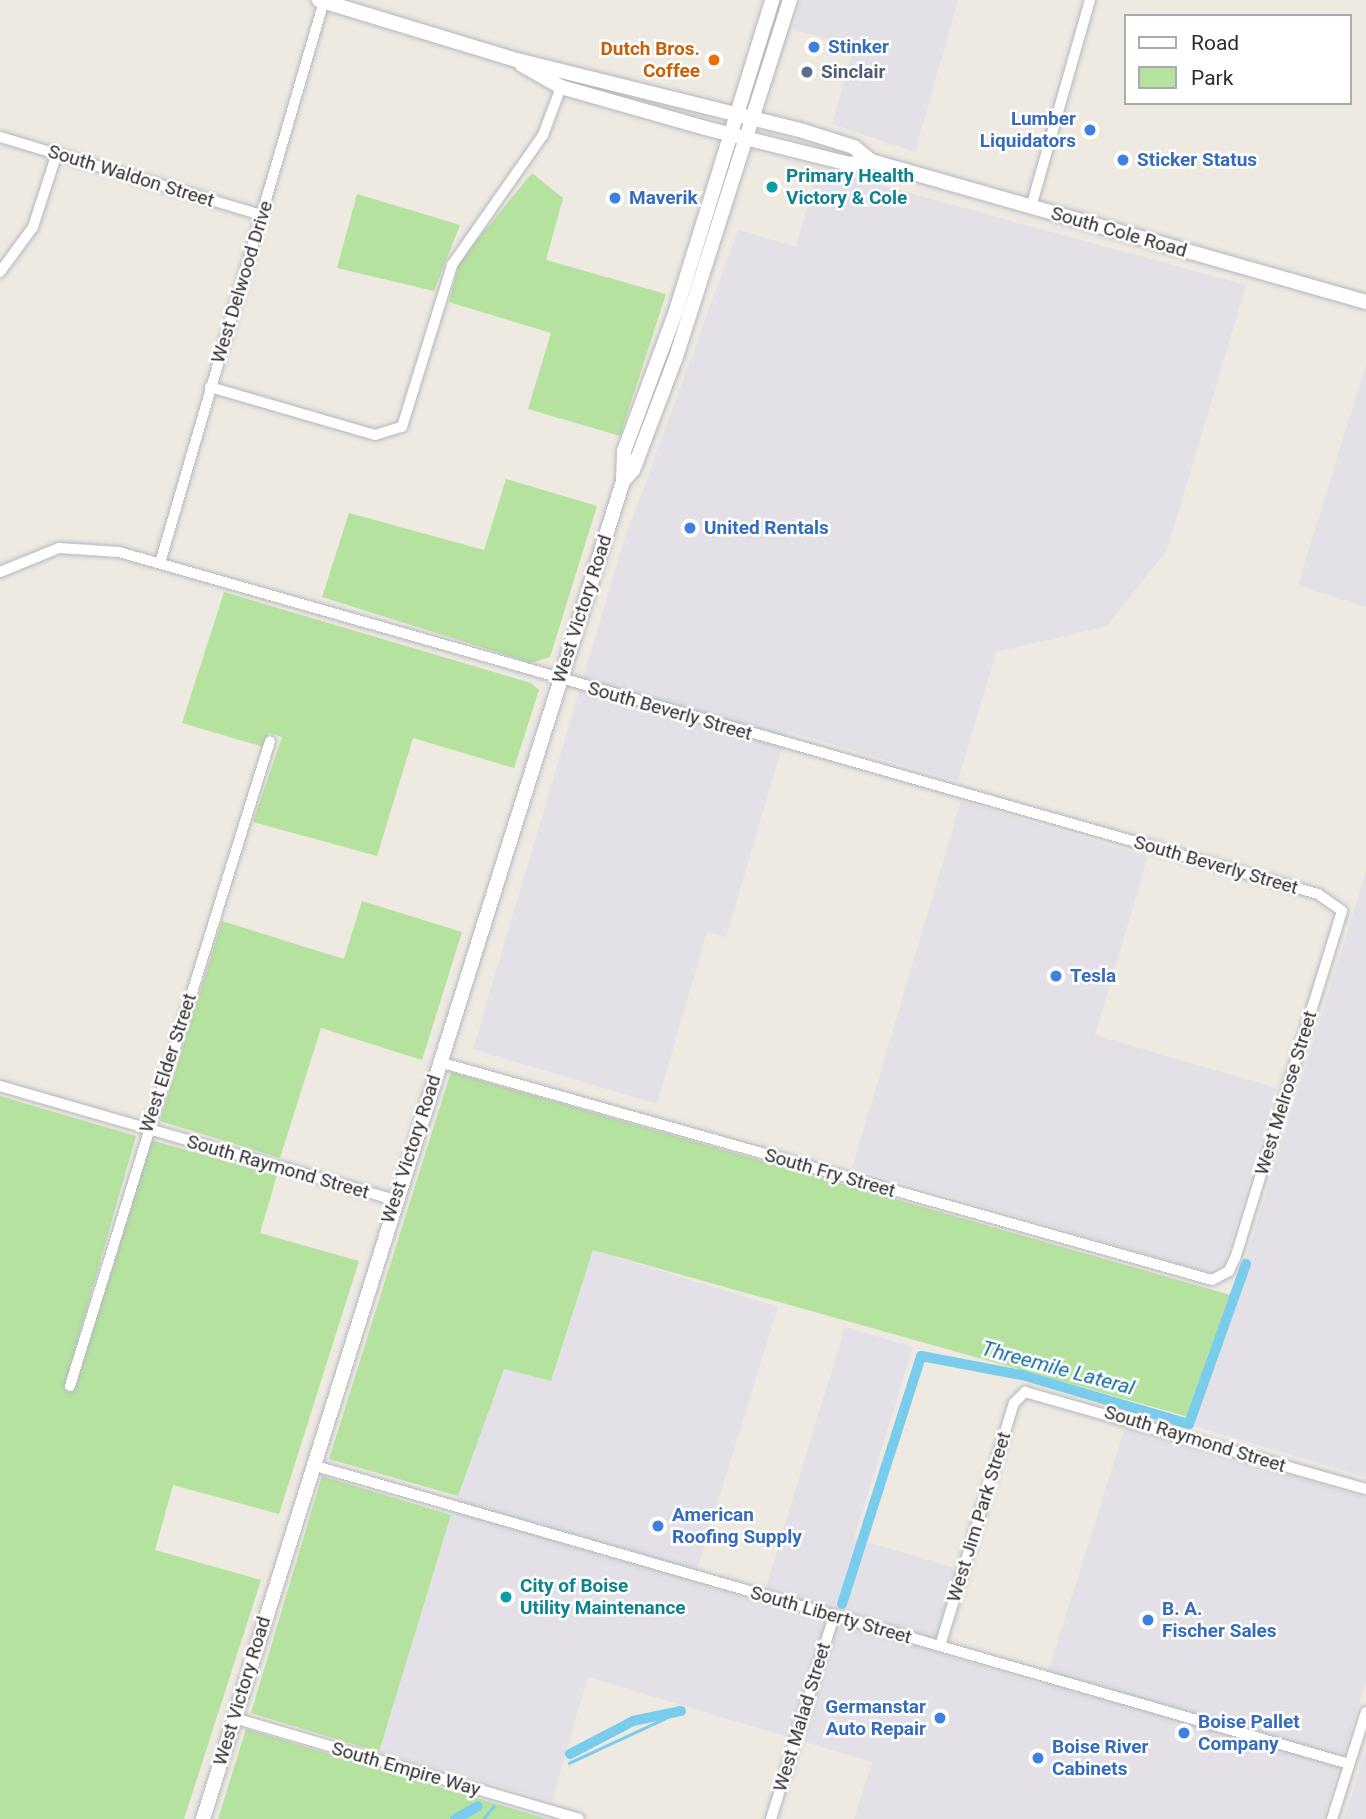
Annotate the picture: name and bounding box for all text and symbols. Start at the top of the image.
legend [1124,14,1352,105]
text: Road [1191,31,1239,55]
place label: Stinker [828,36,889,58]
place label: Dutch Bros. Coffee [601,38,700,82]
marker: Stinker [806,39,822,55]
marker: Dutch Bros. Coffee [706,52,722,68]
place label: Sinclair [821,61,885,83]
marker: Sinclair [799,64,815,80]
text: Park [1191,66,1233,90]
place label: Lumber Liquidators [980,108,1076,152]
marker: Lumber Liquidators [1082,122,1098,138]
street label: South Waldon Street [45,140,217,212]
place label: Sticker Status [1137,149,1257,171]
marker: Sticker Status [1115,152,1131,168]
place label: Primary Health Victory & Cole [786,165,914,209]
marker: Primary Health Victory & Cole [764,179,780,195]
place label: Maverik [629,187,698,209]
marker: Maverik [607,190,623,206]
street label: West Delwood Drive [206,198,278,366]
street label: South Cole Road [1048,202,1190,262]
place label: United Rentals [704,517,829,539]
marker: United Rentals [682,520,698,536]
street label: West Victory Road [547,532,617,686]
street label: South Beverly Street [585,677,755,745]
street label: South Beverly Street [1131,831,1301,899]
place label: Tesla [1070,965,1116,987]
marker: Tesla [1048,968,1064,984]
street label: West Elder Street [135,991,201,1135]
street label: West Melrose Street [1250,1008,1322,1178]
street label: West Victory Road [376,1072,446,1226]
street label: South Raymond Street [184,1130,372,1204]
street label: South Fry Street [762,1143,898,1203]
water label: Threemile Lateral [979,1335,1137,1401]
street label: South Raymond Street [1102,1401,1288,1477]
street label: West Jim Park Street [942,1429,1016,1605]
place label: American Roofing Supply [672,1504,802,1548]
marker: American Roofing Supply [650,1518,666,1534]
place label: City of Boise Utility Maintenance [520,1575,686,1619]
street label: South Liberty Street [748,1581,914,1649]
marker: City of Boise Utility Maintenance [498,1589,514,1605]
place label: B. A. Fischer Sales [1162,1598,1277,1642]
marker: B. A. Fischer Sales [1140,1612,1156,1628]
street label: West Victory Road [208,1614,276,1768]
street label: West Malad Street [768,1640,836,1794]
place label: Germanstar Auto Repair [825,1696,926,1740]
marker: Germanstar Auto Repair [932,1710,948,1726]
place label: Boise Pallet Company [1198,1711,1300,1755]
marker: Boise Pallet Company [1176,1725,1192,1741]
place label: Boise River Cabinets [1052,1736,1149,1780]
street label: South Empire Way [329,1737,483,1801]
marker: Boise River Cabinets [1030,1750,1046,1766]

